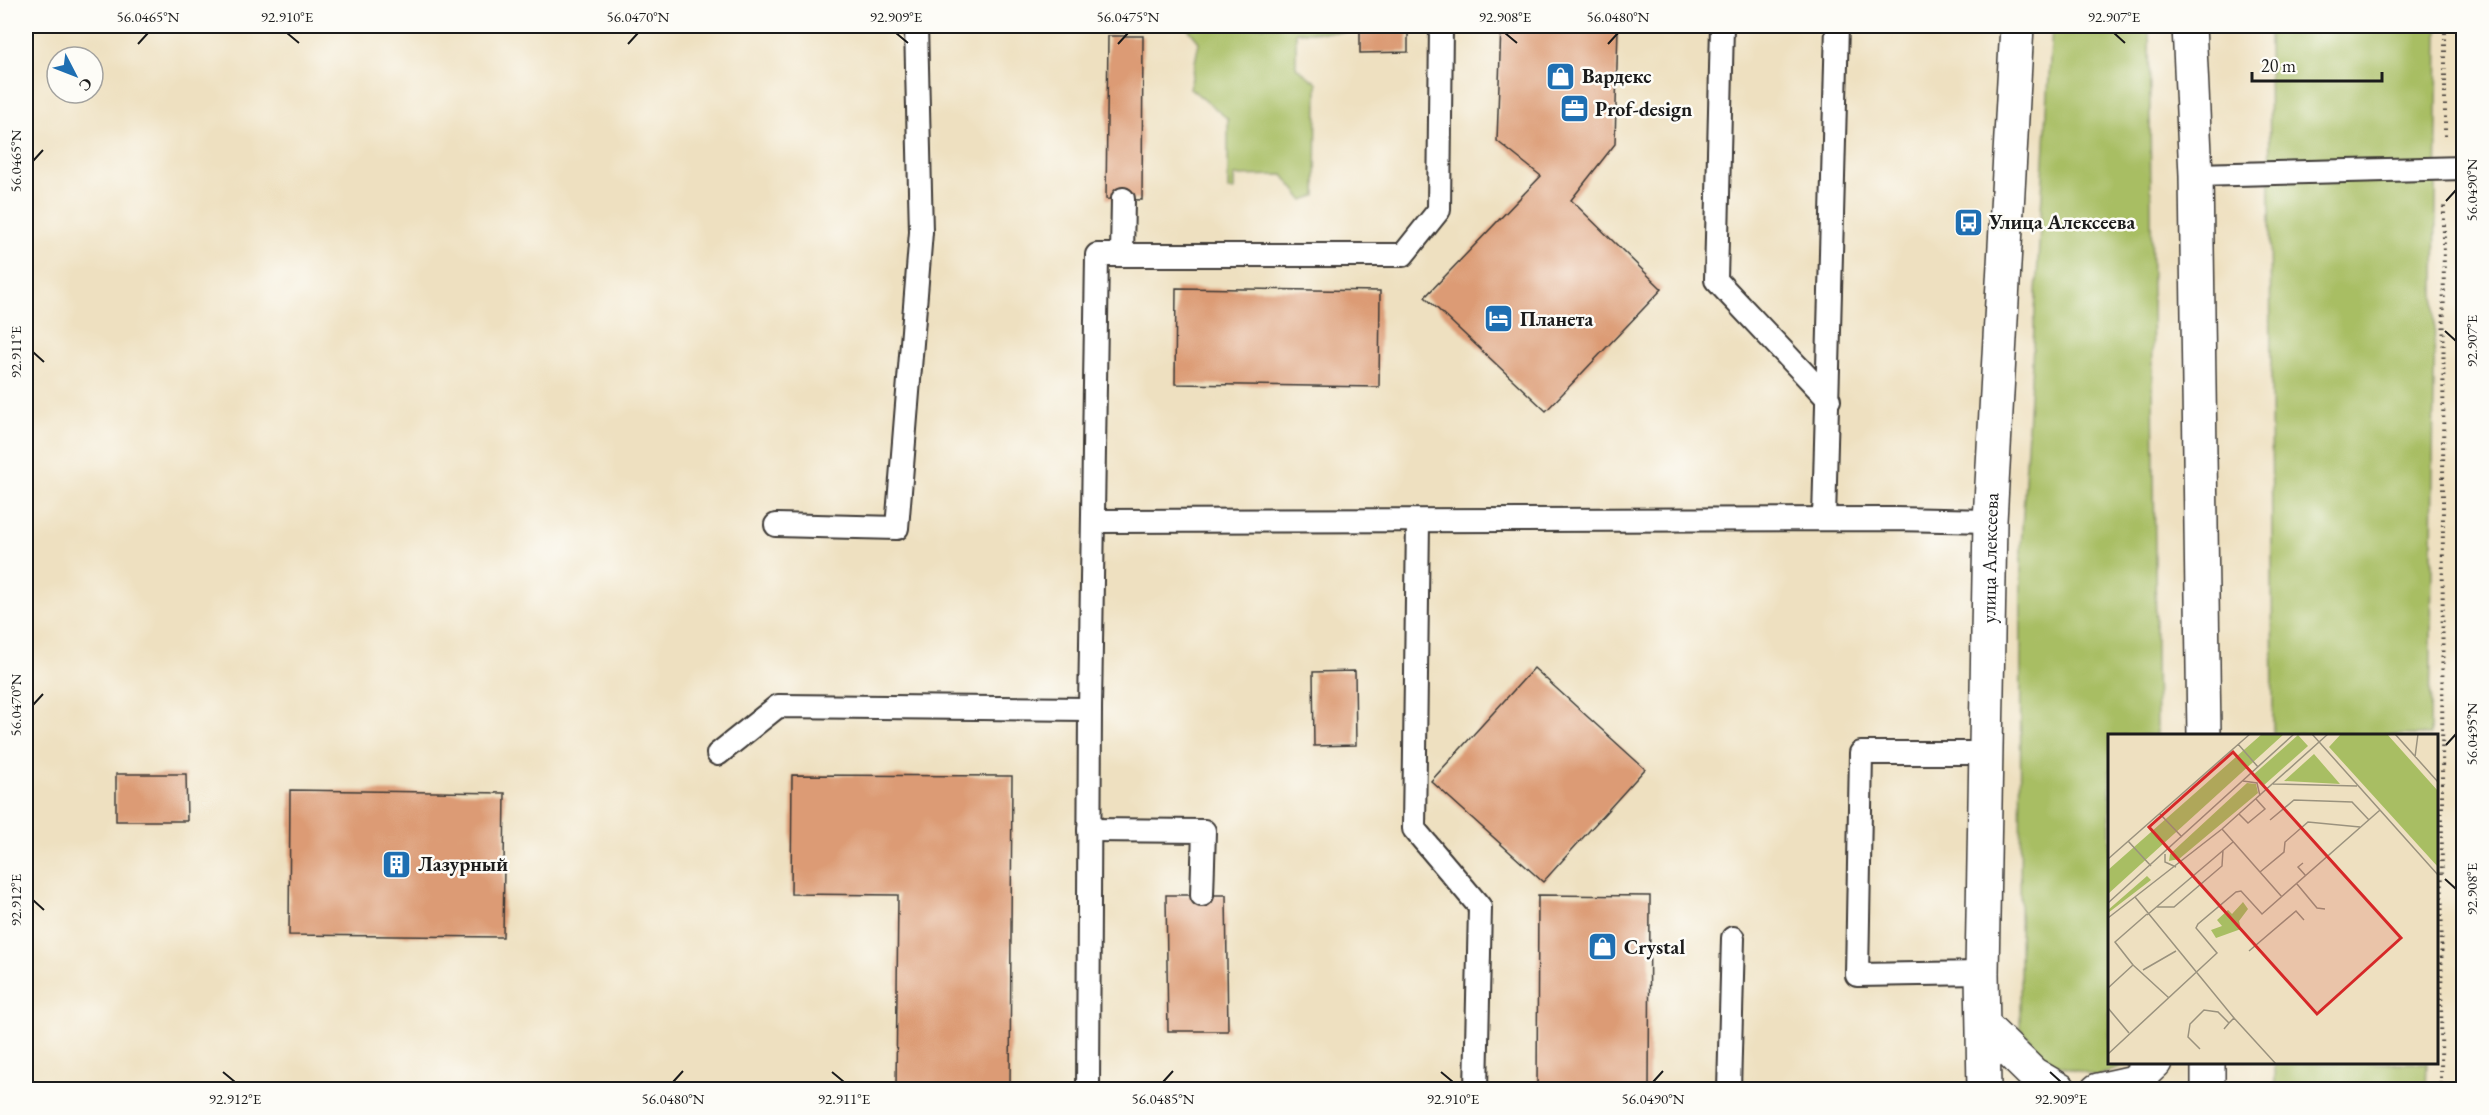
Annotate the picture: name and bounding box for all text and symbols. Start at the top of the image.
text: 56.0465°N [117,7,180,26]
text: 92.910°E [261,7,314,26]
text: 56.0470°N [607,7,670,26]
text: 92.909°E [870,7,923,26]
text: 56.0475°N [1097,7,1160,26]
text: 92.908°E [1479,7,1532,26]
text: 56.0480°N [1587,7,1650,26]
text: 92.907°E [2088,7,2141,26]
north arrow [45,45,105,105]
scale bar [2252,45,2382,83]
text: 20 m [2261,54,2296,77]
shop icon: Вардекс [1545,60,1577,92]
place label: Вардекс [1582,63,1652,89]
text: С [74,73,97,96]
office icon: Prof-design [1558,93,1590,125]
place label: Prof-design [1595,96,1692,122]
text: 56.0465°N [6,129,25,192]
text: 56.0490°N [2462,158,2481,221]
bus stop icon: Улица Алексеева [1952,206,1984,238]
place label: Улица Алексеева [1988,209,2135,235]
hotel icon: Планета [1483,303,1515,335]
place label: Планета [1520,306,1594,332]
text: 92.907°E [2462,314,2481,367]
text: 92.911°E [6,325,25,378]
street label: улица Алексеева [1975,492,2005,624]
text: 56.0470°N [6,673,25,736]
text: 56.0495°N [2462,702,2481,765]
inset map [2108,734,2438,1064]
building icon: Лазурный [381,848,413,880]
place label: Лазурный [418,851,508,877]
text: 92.908°E [2462,862,2481,915]
text: 92.912°E [6,873,25,926]
shop icon: Crystal [1587,931,1619,963]
place label: Crystal [1624,934,1685,960]
text: 92.912°E [209,1089,262,1108]
text: 56.0480°N [642,1089,705,1108]
text: 92.911°E [818,1089,871,1108]
text: 56.0485°N [1132,1089,1195,1108]
text: 92.910°E [1427,1089,1480,1108]
text: 56.0490°N [1622,1089,1685,1108]
text: 92.909°E [2035,1089,2088,1108]

